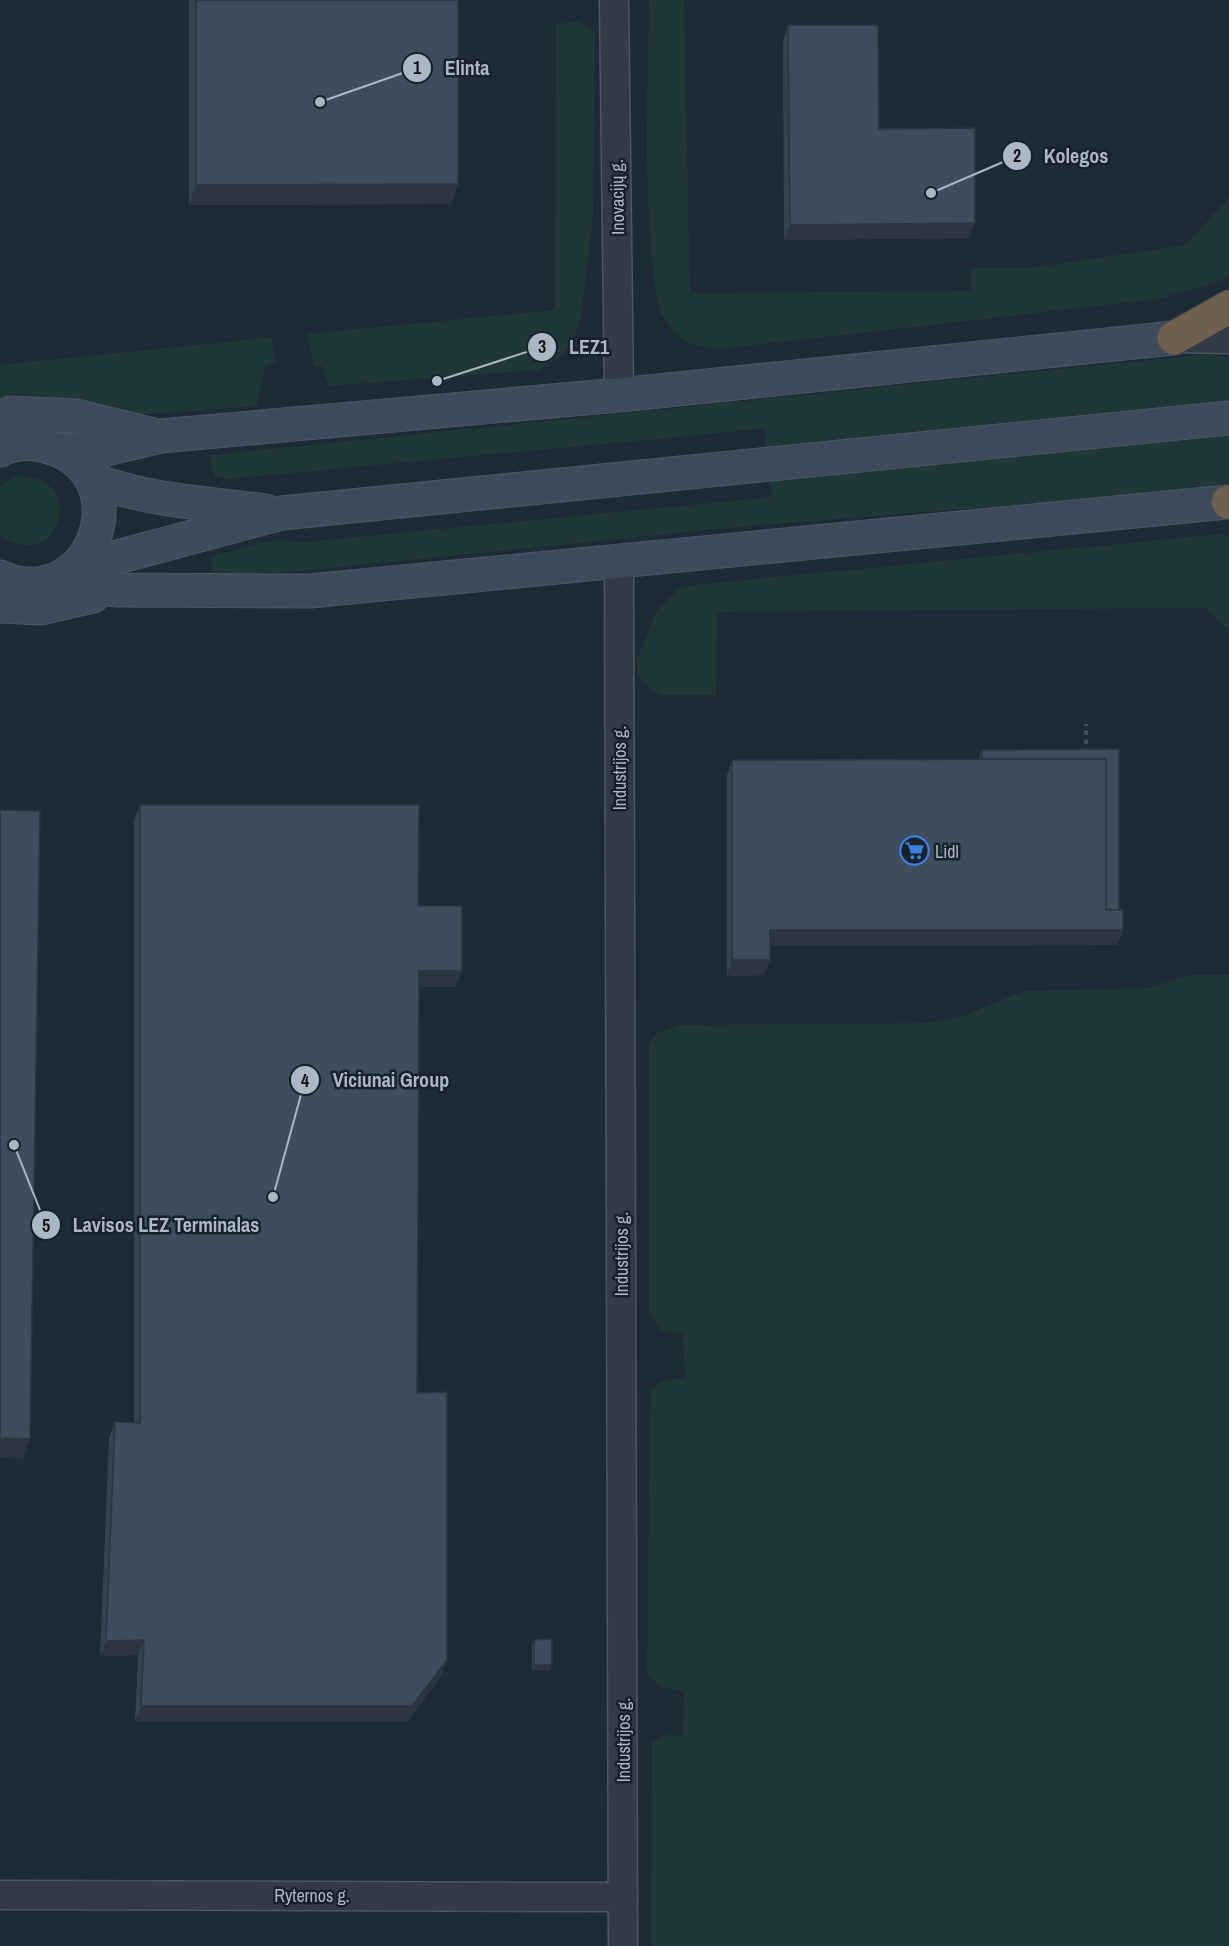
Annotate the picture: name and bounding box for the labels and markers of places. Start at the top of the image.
callout: Elinta [402,49,501,87]
callout: Kolegos [1002,137,1120,175]
callout: LEZ1 [527,328,621,366]
supermarket icon: Lidl [898,835,930,867]
place label: Lidl [935,839,959,864]
callout: Viciunai Group [290,1061,461,1099]
callout: Lavisos LEZ Terminalas [31,1206,272,1244]

